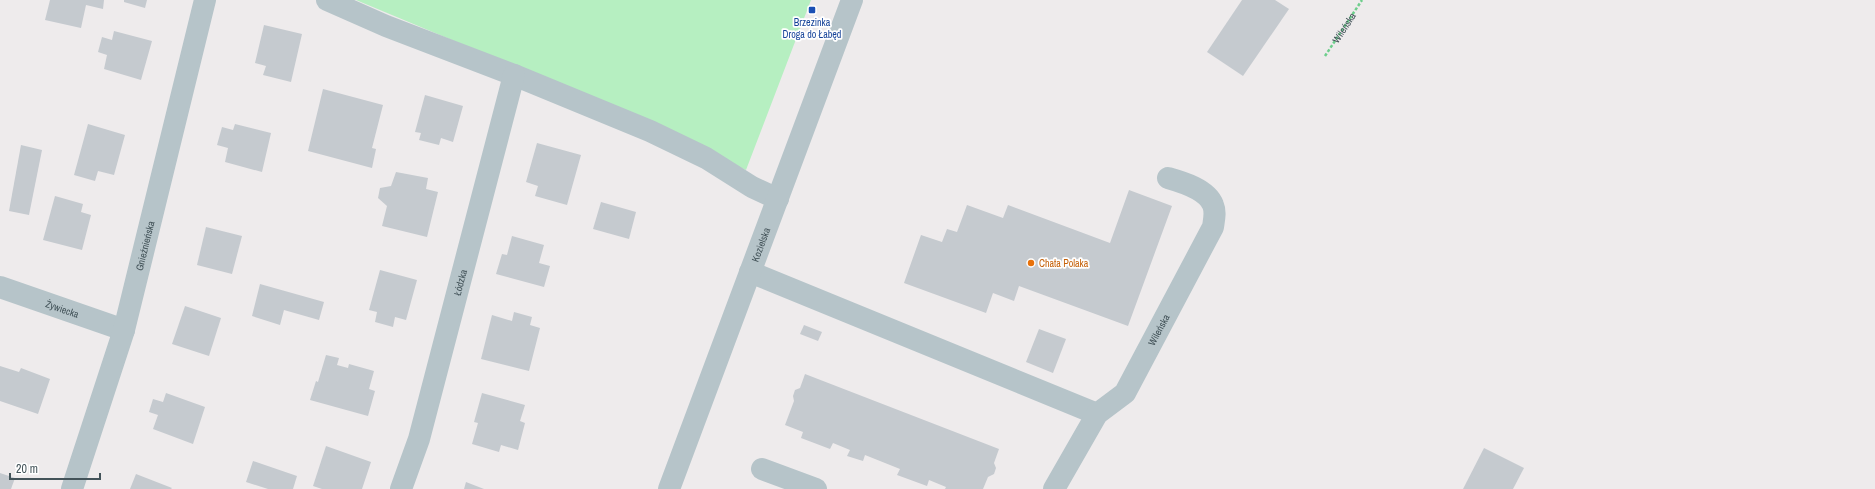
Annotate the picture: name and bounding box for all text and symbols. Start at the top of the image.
marker: Brzezinka Droga do Łabęd [807,5,817,15]
street label: Wileńska [1329,10,1359,46]
place label: Brzezinka Droga do Łabęd [783,16,841,41]
street label: Gnieźnieńska [133,219,158,272]
street label: Kozielska [749,225,773,264]
place label: Chata Polaka [1039,257,1089,270]
marker: Chata Polaka [1026,258,1036,268]
street label: Łódzka [451,268,470,297]
street label: Żywiecka [44,297,81,321]
street label: Wileńska [1145,312,1173,348]
scale bar [10,455,100,481]
text: 20 m [16,461,38,477]

